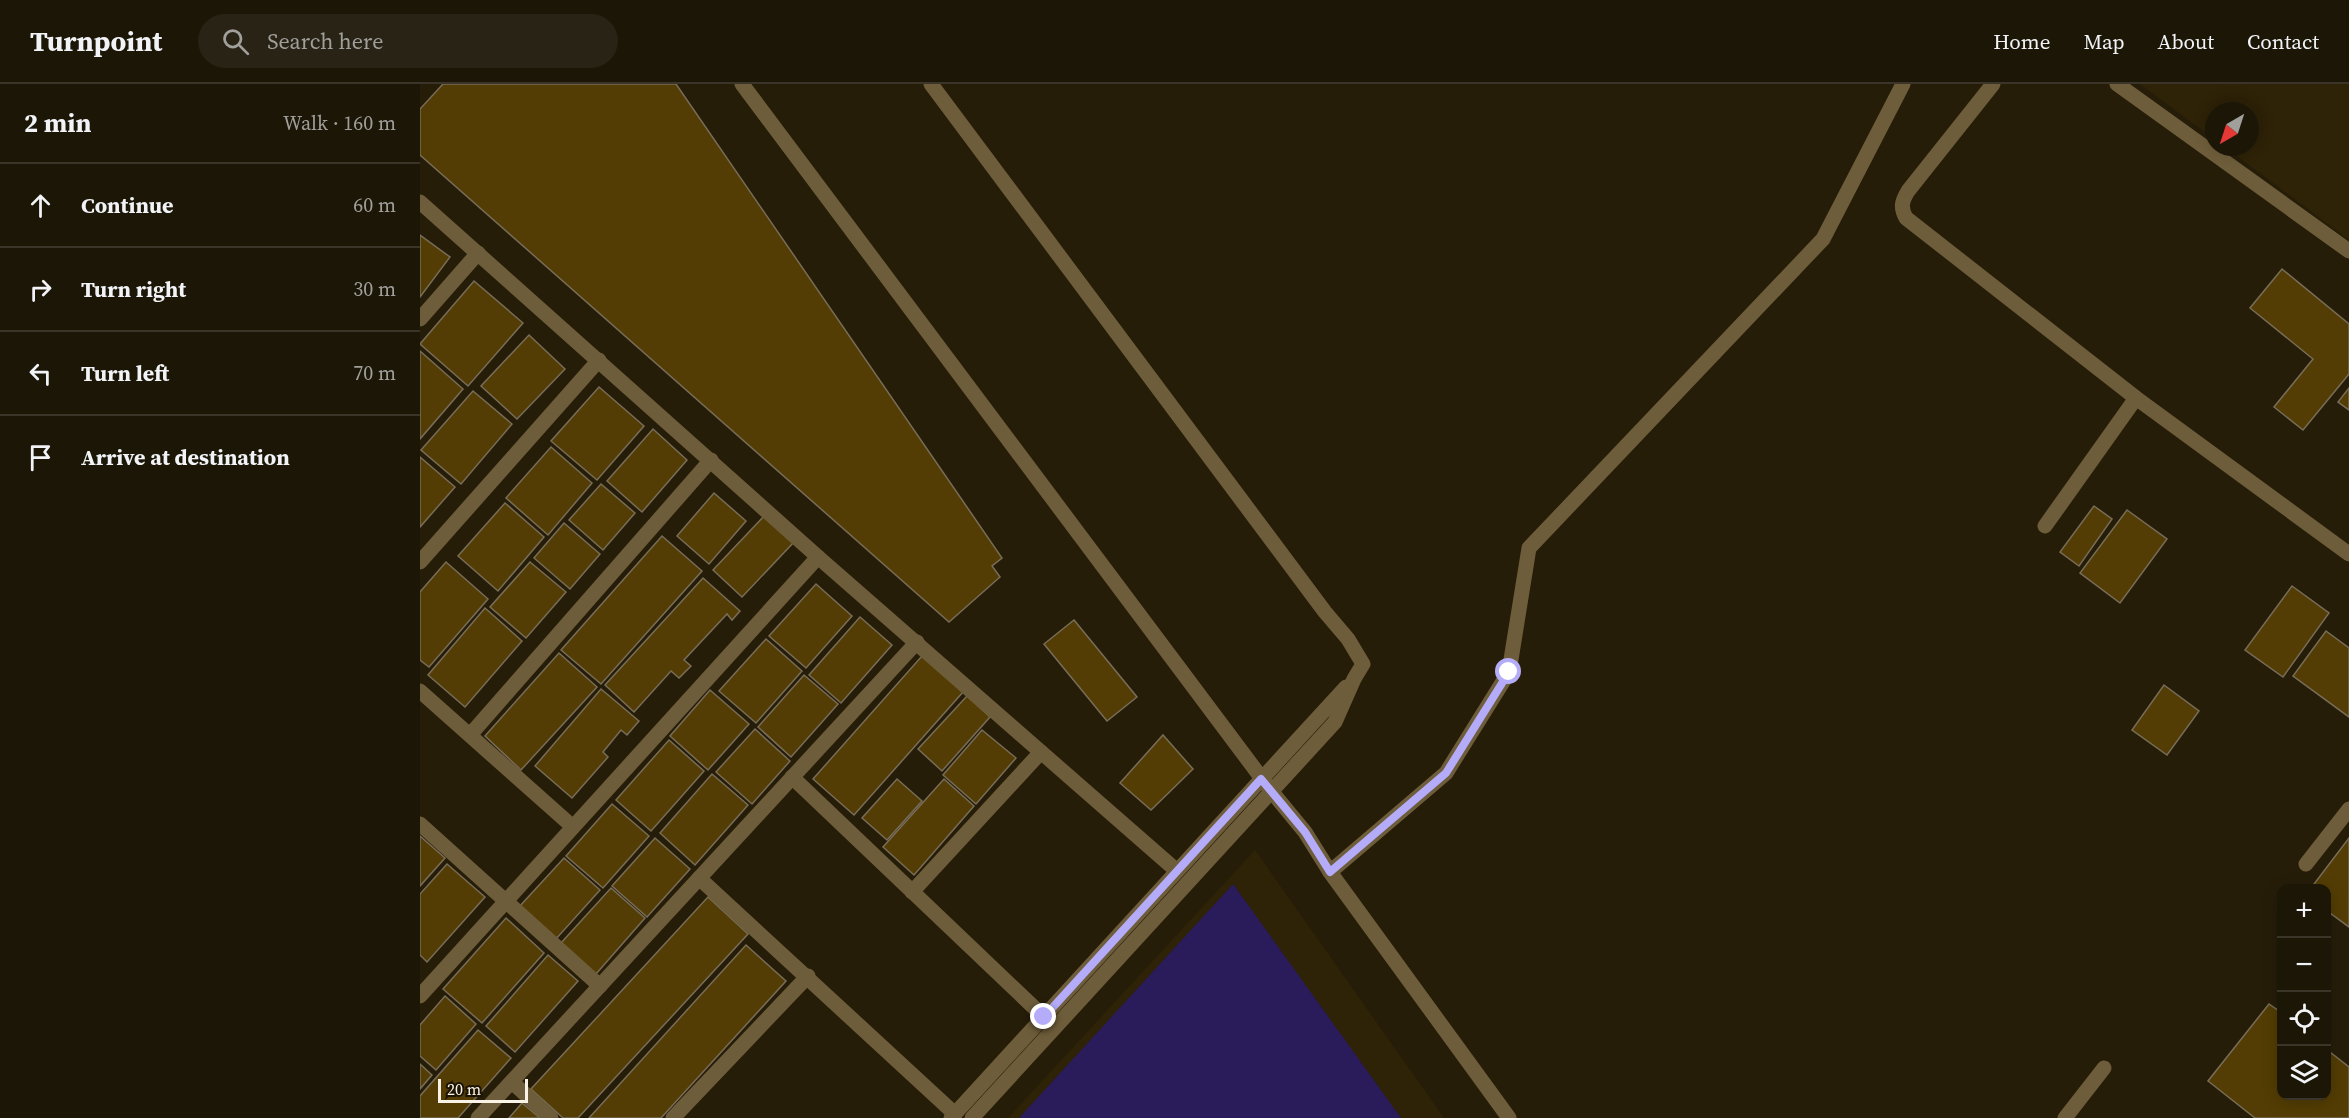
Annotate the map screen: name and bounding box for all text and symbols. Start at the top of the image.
search box [198,14,618,68]
text: Turnpoint [30,22,162,60]
icon: search [219,25,252,58]
text: Search here [267,26,383,56]
text: Home [1993,27,2051,56]
text: Map [2084,27,2125,56]
text: About [2158,27,2214,56]
text: Contact [2247,27,2319,56]
north arrow [2205,102,2259,156]
text: 2 min [24,105,91,141]
text: Walk · 160 m [283,109,396,137]
icon: ahead [24,189,57,222]
text: Continue [81,190,174,220]
text: 60 m [353,191,396,219]
icon: right [24,273,57,306]
text: Turn right [81,274,186,304]
text: 30 m [353,275,396,303]
icon: left [24,357,57,390]
text: Turn left [81,358,169,388]
text: 70 m [353,359,396,387]
icon: arrive [24,441,57,474]
text: Arrive at destination [81,442,290,472]
route start [1495,658,1521,684]
map controls [2277,884,2331,1100]
button: + [2277,884,2331,938]
button: − [2277,938,2331,992]
button: locate [2277,992,2331,1046]
route end [1030,1003,1056,1029]
button: layers [2277,1046,2331,1100]
scale bar [438,1076,528,1104]
text: 20 m [447,1078,481,1100]

